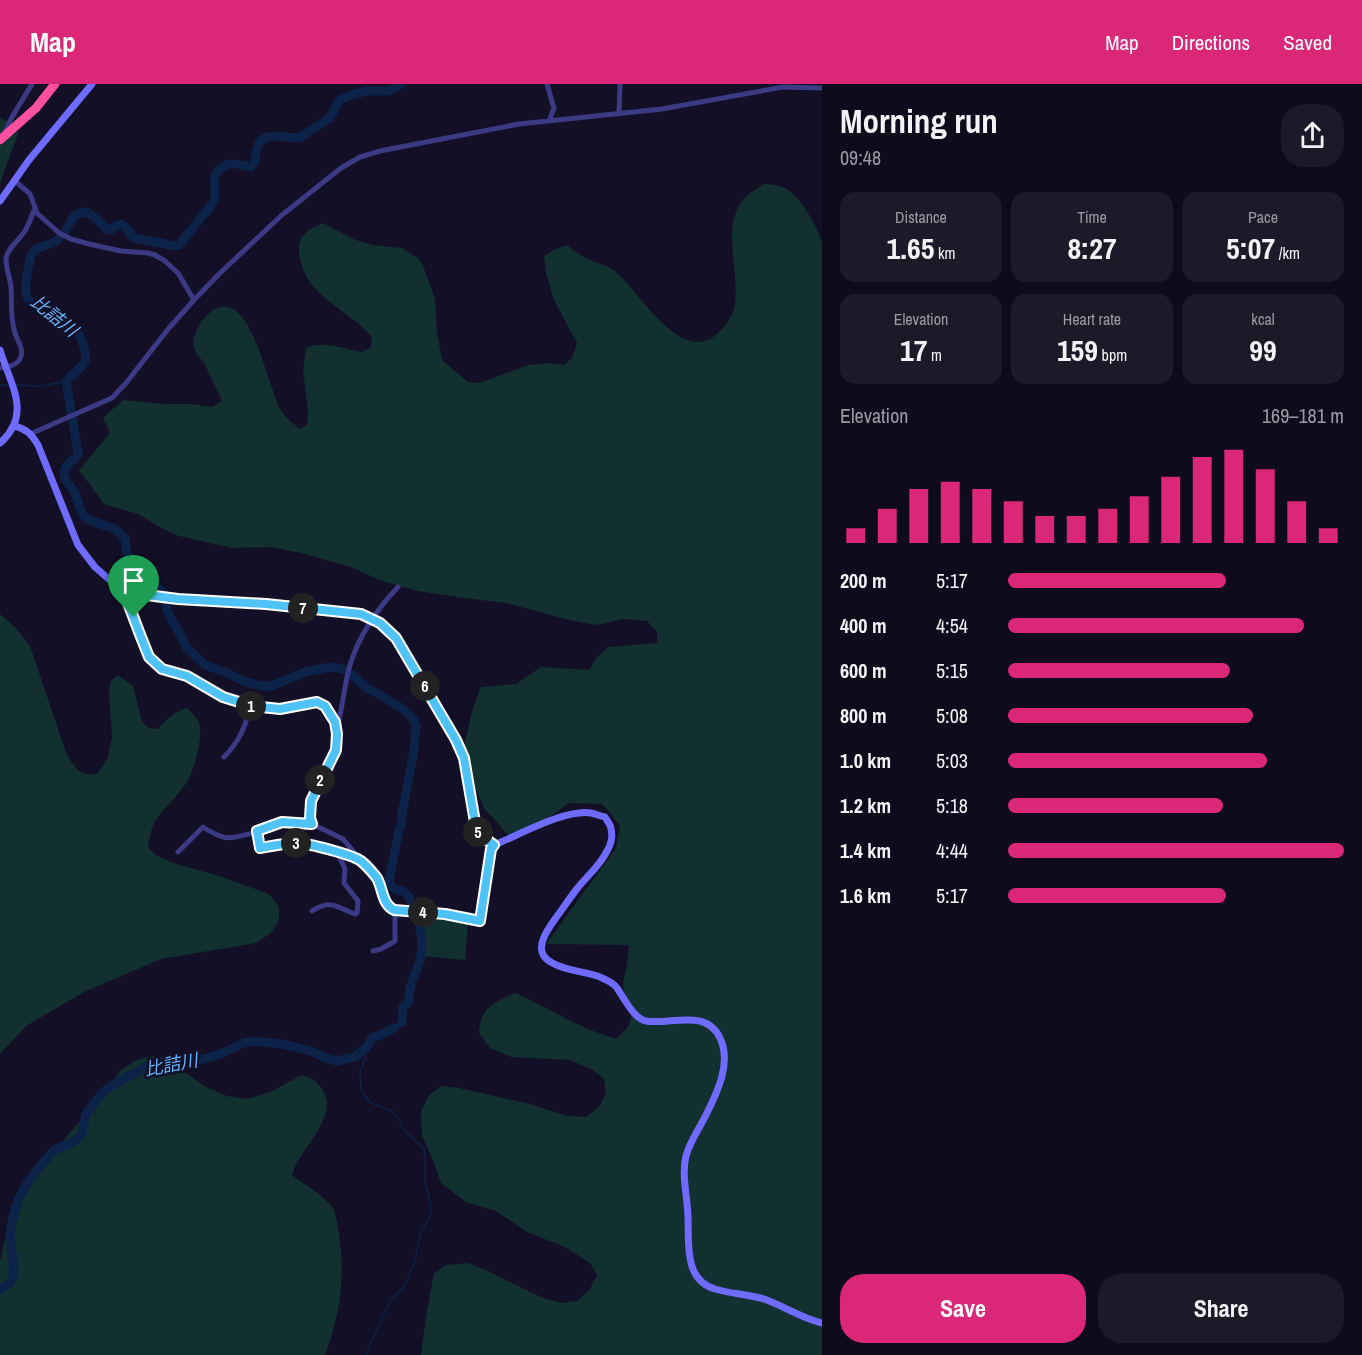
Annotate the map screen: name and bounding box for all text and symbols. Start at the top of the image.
text: Map [30,23,76,61]
text: Map [1105,28,1139,57]
text: Directions [1172,28,1250,57]
text: Saved [1283,28,1332,57]
text: Morning run [840,99,998,143]
button: share [1281,104,1344,167]
text: 09:48 [840,144,881,171]
text: Distance [895,206,947,228]
text: Time [1077,206,1107,228]
text: Pace [1248,206,1278,228]
text: 1.65 [886,228,934,268]
text: 8:27 [1067,228,1117,268]
text: 5:07 [1226,228,1275,268]
text: km [934,242,956,264]
text: /km [1275,242,1300,264]
water label: 比詰川 [25,289,85,344]
text: Elevation [894,308,948,330]
text: Heart rate [1063,308,1121,330]
text: kcal [1251,308,1275,330]
text: 17 [900,330,927,370]
text: 159 [1057,330,1098,370]
text: 99 [1249,330,1277,370]
text: m [927,344,942,366]
text: bpm [1098,344,1127,366]
text: Elevation [840,402,908,429]
text: 169–181 m [1262,402,1344,429]
pin [108,555,159,617]
icon: arrive [117,564,150,597]
text: 200 m [840,567,887,594]
text: 5:17 [936,567,968,594]
pin: 7 [288,593,318,623]
text: 7 [299,597,307,619]
text: 400 m [840,612,887,639]
text: 4:54 [936,612,968,639]
text: 600 m [840,657,887,684]
text: 5:15 [936,657,968,684]
pin: 6 [410,671,440,701]
text: 6 [421,675,429,697]
pin: 1 [236,691,266,721]
text: 1 [247,695,255,717]
text: 800 m [840,702,887,729]
text: 5:08 [936,702,968,729]
text: 1.0 km [840,747,891,774]
text: 5:03 [936,747,968,774]
pin: 2 [305,765,335,795]
text: 2 [316,769,324,791]
text: 1.2 km [840,792,891,819]
text: 5:18 [936,792,968,819]
pin: 5 [463,817,493,847]
text: 5 [474,821,482,843]
pin: 3 [281,828,311,858]
text: 3 [292,832,300,854]
text: 1.4 km [840,837,891,864]
text: 4:44 [936,837,968,864]
text: 1.6 km [840,882,891,909]
text: 5:17 [936,882,968,909]
pin: 4 [408,897,438,927]
text: 4 [419,901,427,923]
water label: 比詰川 [142,1047,202,1082]
button: Save [840,1274,1086,1343]
button: Share [1098,1274,1344,1343]

